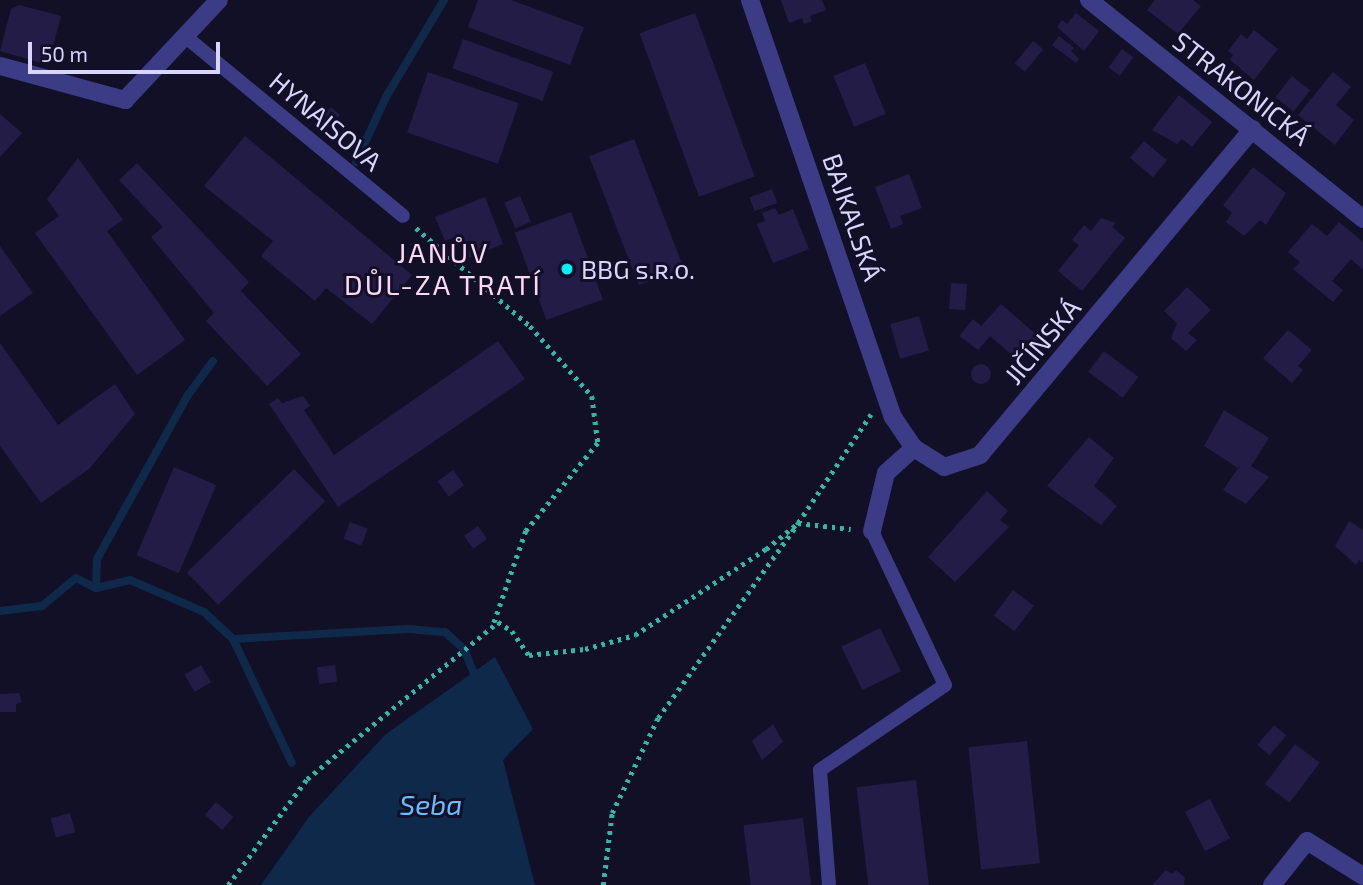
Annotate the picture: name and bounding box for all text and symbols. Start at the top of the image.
street label: STRAKONICKÁ [1167,25,1317,151]
scale bar [32,28,224,72]
text: 50 m [41,41,88,66]
street label: HYNAISOVA [264,65,388,177]
street label: BAJKALSKÁ [817,149,889,285]
district label: JANŮV DŮL-ZA TRATÍ [345,235,541,301]
place label: BBG s.ʀ.ᴏ. [581,253,695,285]
marker: BBG s.ʀ.ᴏ. [559,261,575,277]
street label: JIČÍNSKÁ [997,292,1087,390]
water label: Seba [400,787,462,821]

